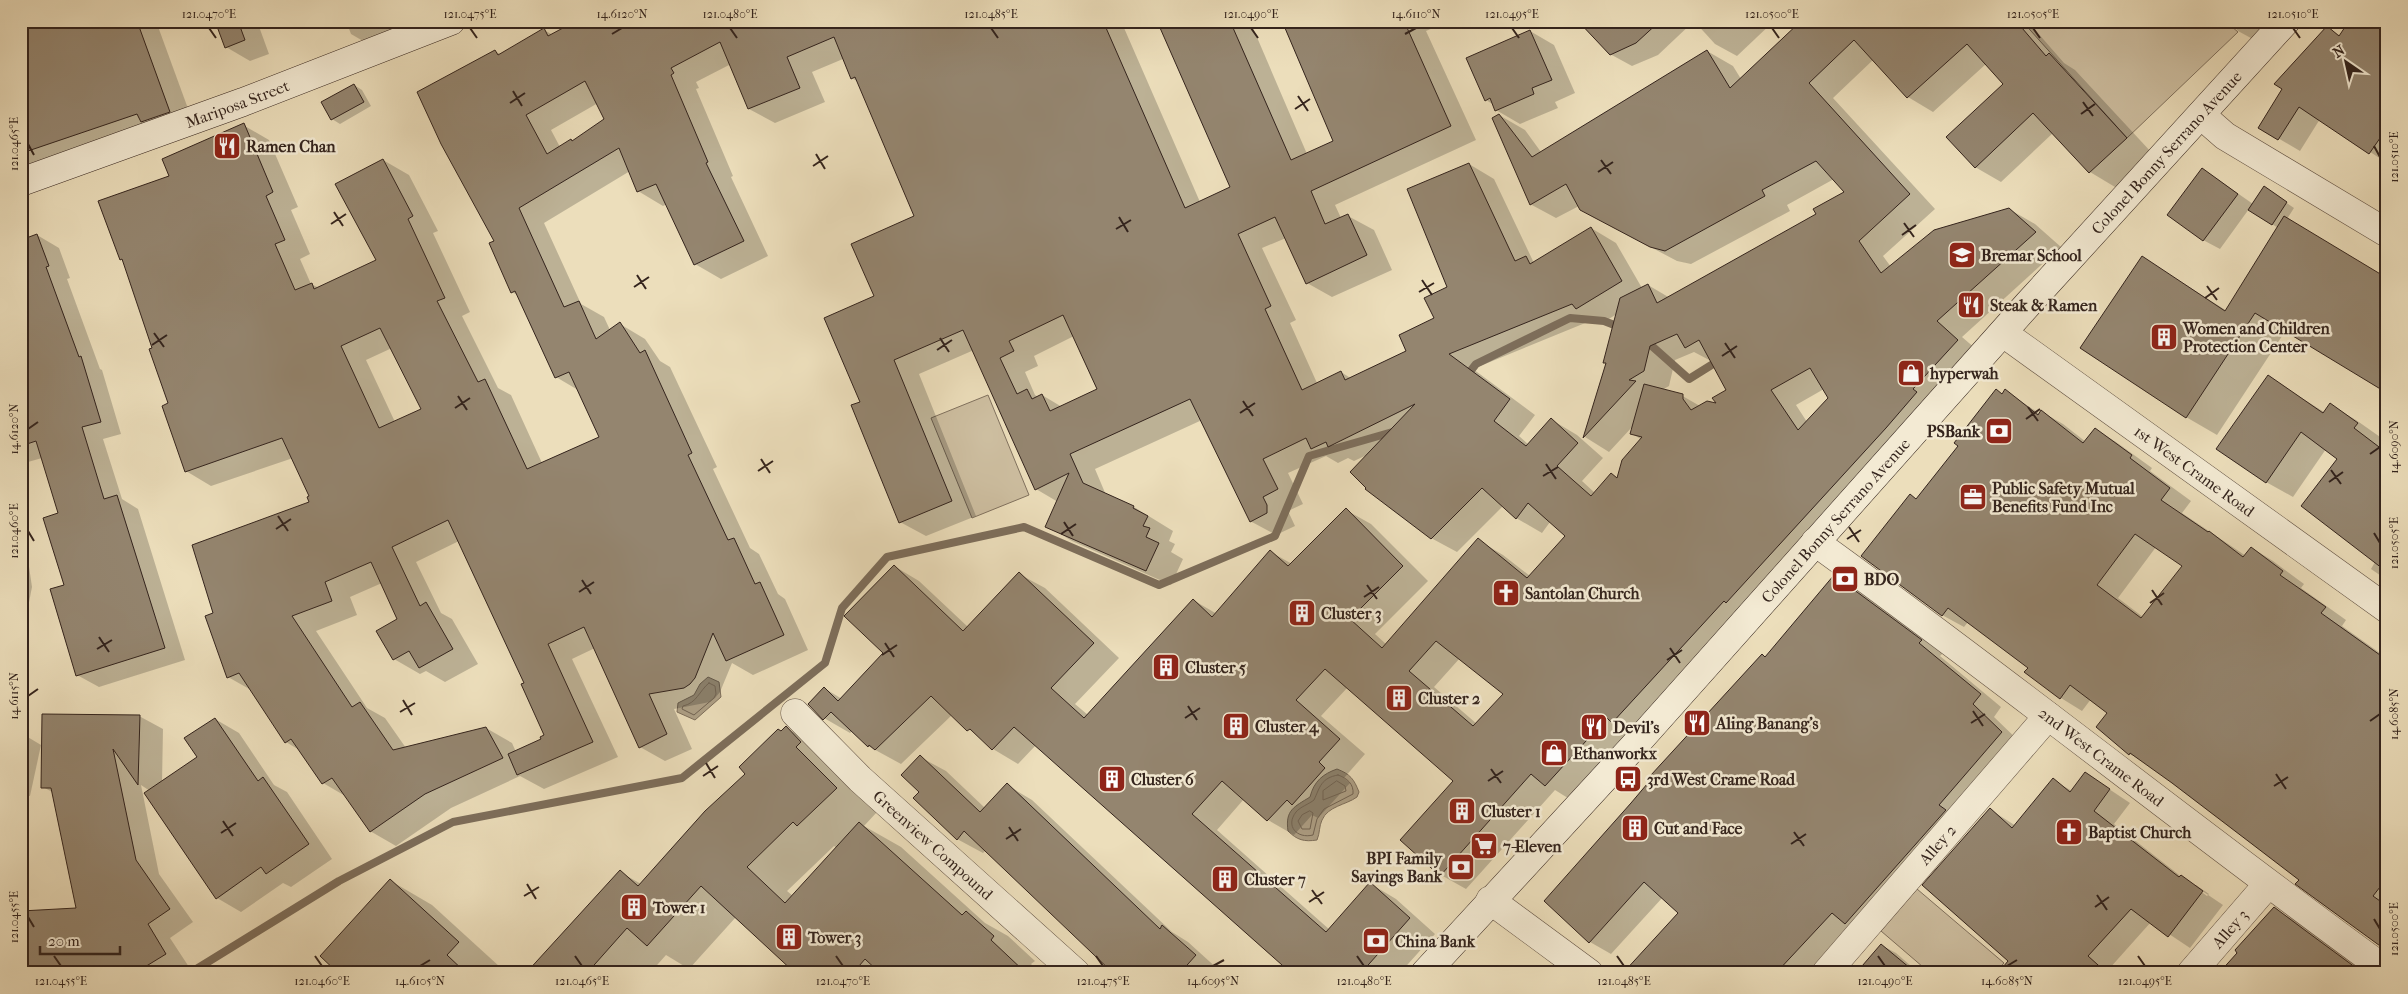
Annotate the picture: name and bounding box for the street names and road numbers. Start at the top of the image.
street label: Colonel Bonny Serrano Avenue [2087,67,2246,238]
street label: Mariposa Street [183,75,292,132]
street label: 1st West Crame Road [2131,421,2259,521]
street label: Colonel Bonny Serrano Avenue [1757,434,1914,606]
street label: 2nd West Crame Road [2035,703,2168,811]
street label: Greenview Compound [869,786,997,904]
street label: Alley 2 [1914,820,1960,869]
street label: Alley 3 [2207,905,2252,952]

